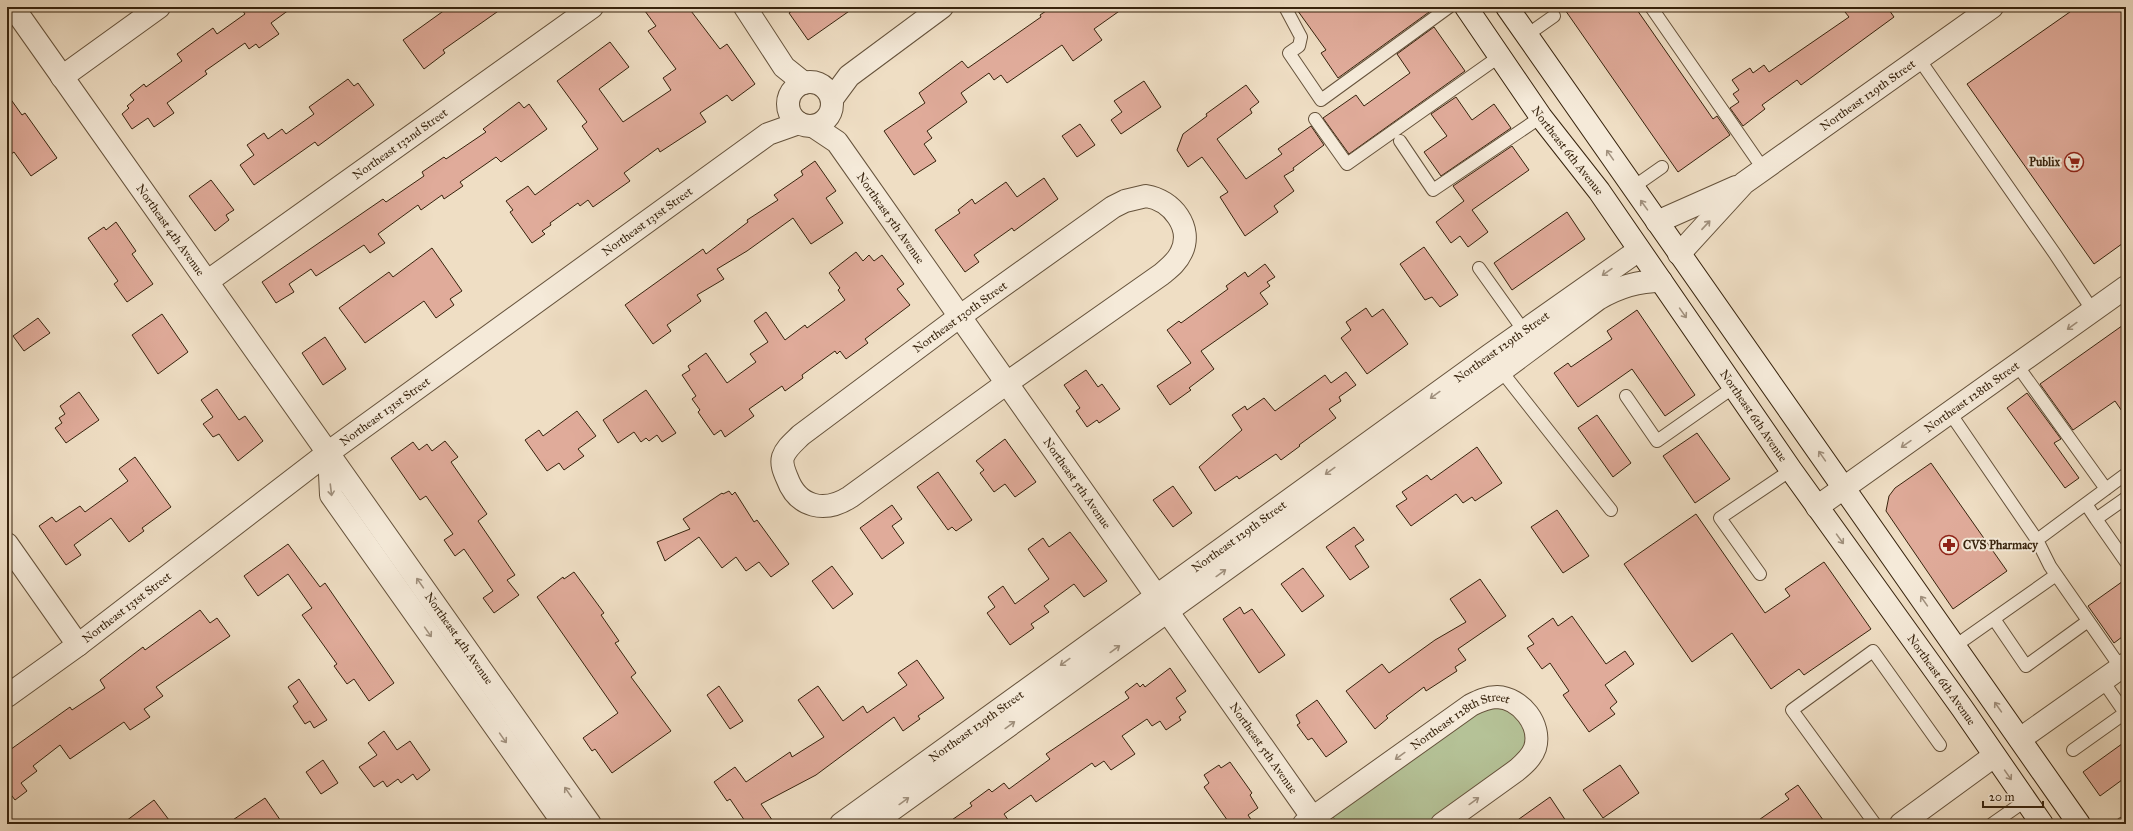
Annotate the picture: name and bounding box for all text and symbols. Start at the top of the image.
street label: Northeast 129th Street [1818,56,1919,134]
street label: Northeast 6th Avenue [1529,104,1607,198]
street label: Northeast 132nd Street [350,105,451,183]
one-way arrow [1606,150,1614,161]
supermarket icon: Publix [2063,151,2085,173]
place label: Publix [2029,155,2061,169]
street label: Northeast 5th Avenue [854,170,927,266]
street label: Northeast 4th Avenue [133,181,208,279]
street label: Northeast 131st Street [599,184,696,259]
one-way arrow [1640,200,1649,211]
one-way arrow [1701,220,1710,230]
one-way arrow [1602,268,1613,276]
street label: Northeast 130th Street [910,278,1010,356]
street label: Northeast 129th Street [1452,308,1553,385]
one-way arrow [1679,308,1687,319]
one-way arrow [2066,322,2077,330]
street label: Northeast 128th Street [1922,358,2023,435]
street label: Northeast 6th Avenue [1717,367,1790,464]
street label: Northeast 131st Street [337,374,433,449]
one-way arrow [1430,390,1441,399]
street label: Northeast 5th Avenue [1040,435,1114,531]
one-way arrow [1901,440,1912,448]
one-way arrow [1818,450,1826,461]
one-way arrow [1324,467,1335,475]
one-way arrow [327,484,335,497]
street label: Northeast 129th Street [1189,497,1290,575]
one-way arrow [1836,533,1844,544]
pharmacy icon: CVS Pharmacy [1938,534,1960,556]
place label: CVS Pharmacy [1963,538,2039,553]
street label: Northeast 131st Street [80,568,175,646]
one-way arrow [1215,569,1226,577]
one-way arrow [416,578,425,589]
street label: Northeast 4th Avenue [422,590,496,687]
one-way arrow [1920,595,1928,606]
one-way arrow [423,626,432,637]
street label: Northeast 6th Avenue [1904,632,1979,728]
one-way arrow [1109,645,1120,653]
one-way arrow [1060,658,1071,666]
street label: Northeast 129th Street [926,687,1027,765]
street label: Northeast 128th Street [1408,690,1513,753]
street label: Northeast 5th Avenue [1227,700,1300,796]
one-way arrow [1994,702,2002,713]
one-way arrow [1004,721,1015,729]
one-way arrow [499,732,507,743]
one-way arrow [1394,752,1405,760]
one-way arrow [2004,769,2012,780]
scale bar [1983,783,2043,809]
one-way arrow [564,787,572,798]
text: 20 m [1989,790,2015,804]
one-way arrow [898,797,909,805]
one-way arrow [1468,797,1479,805]

